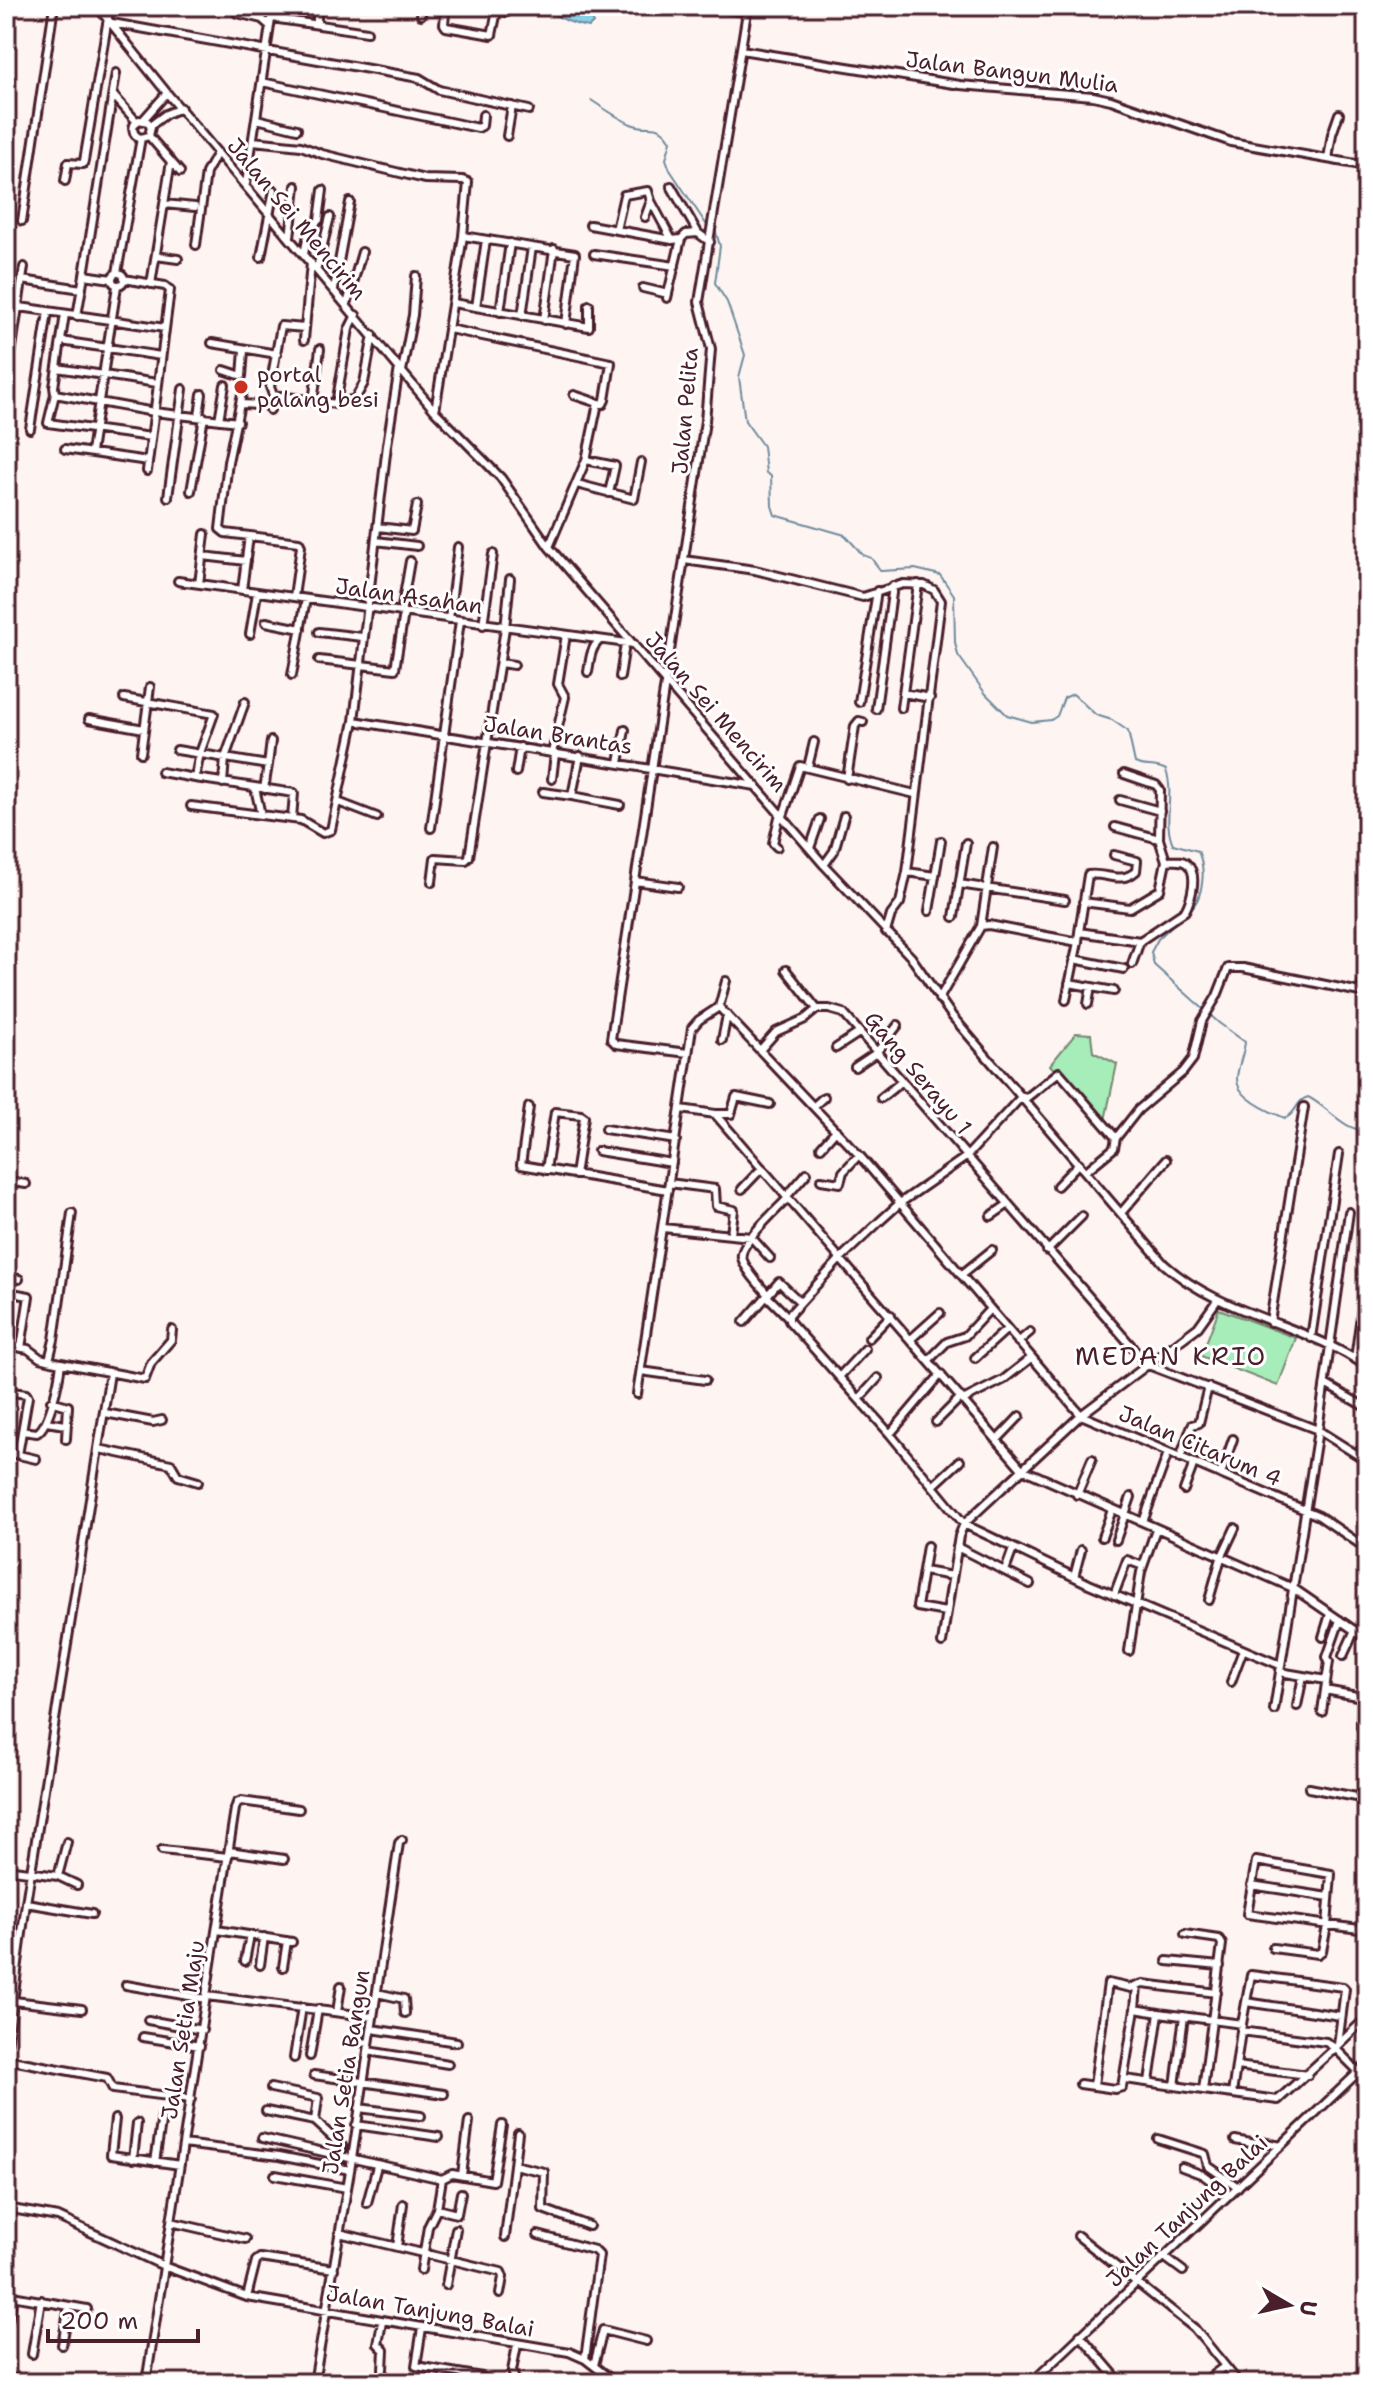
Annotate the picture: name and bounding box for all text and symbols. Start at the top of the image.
street label: Jalan Bangun Mulia [904,45,1120,99]
street label: Jalan Sei Mencirim [221,132,373,306]
street label: Jalan Pelita [665,346,705,476]
place label: portal palang besi [257,360,379,414]
marker: portal palang besi [232,378,250,396]
street label: Jalan Asahan [333,571,485,621]
street label: Jalan Sei Mencirim [638,626,794,798]
street label: Jalan Brantas [482,709,634,761]
street label: Gang Serayu 1 [858,1005,978,1141]
district label: MEDAN KRIO [1075,1338,1267,1373]
street label: Jalan Citarum 4 [1114,1399,1286,1493]
street label: Jalan Setia Maju [155,1938,211,2122]
street label: Jalan Setia Bangun [315,1967,377,2177]
street label: Jalan Tanjung Balai [1100,2128,1274,2294]
north arrow [1249,2265,1329,2345]
street label: Jalan Tanjung Balai [324,2278,536,2344]
scale bar [48,2293,198,2343]
text: U [1293,2298,1324,2318]
text: 200 m [60,2305,138,2337]

